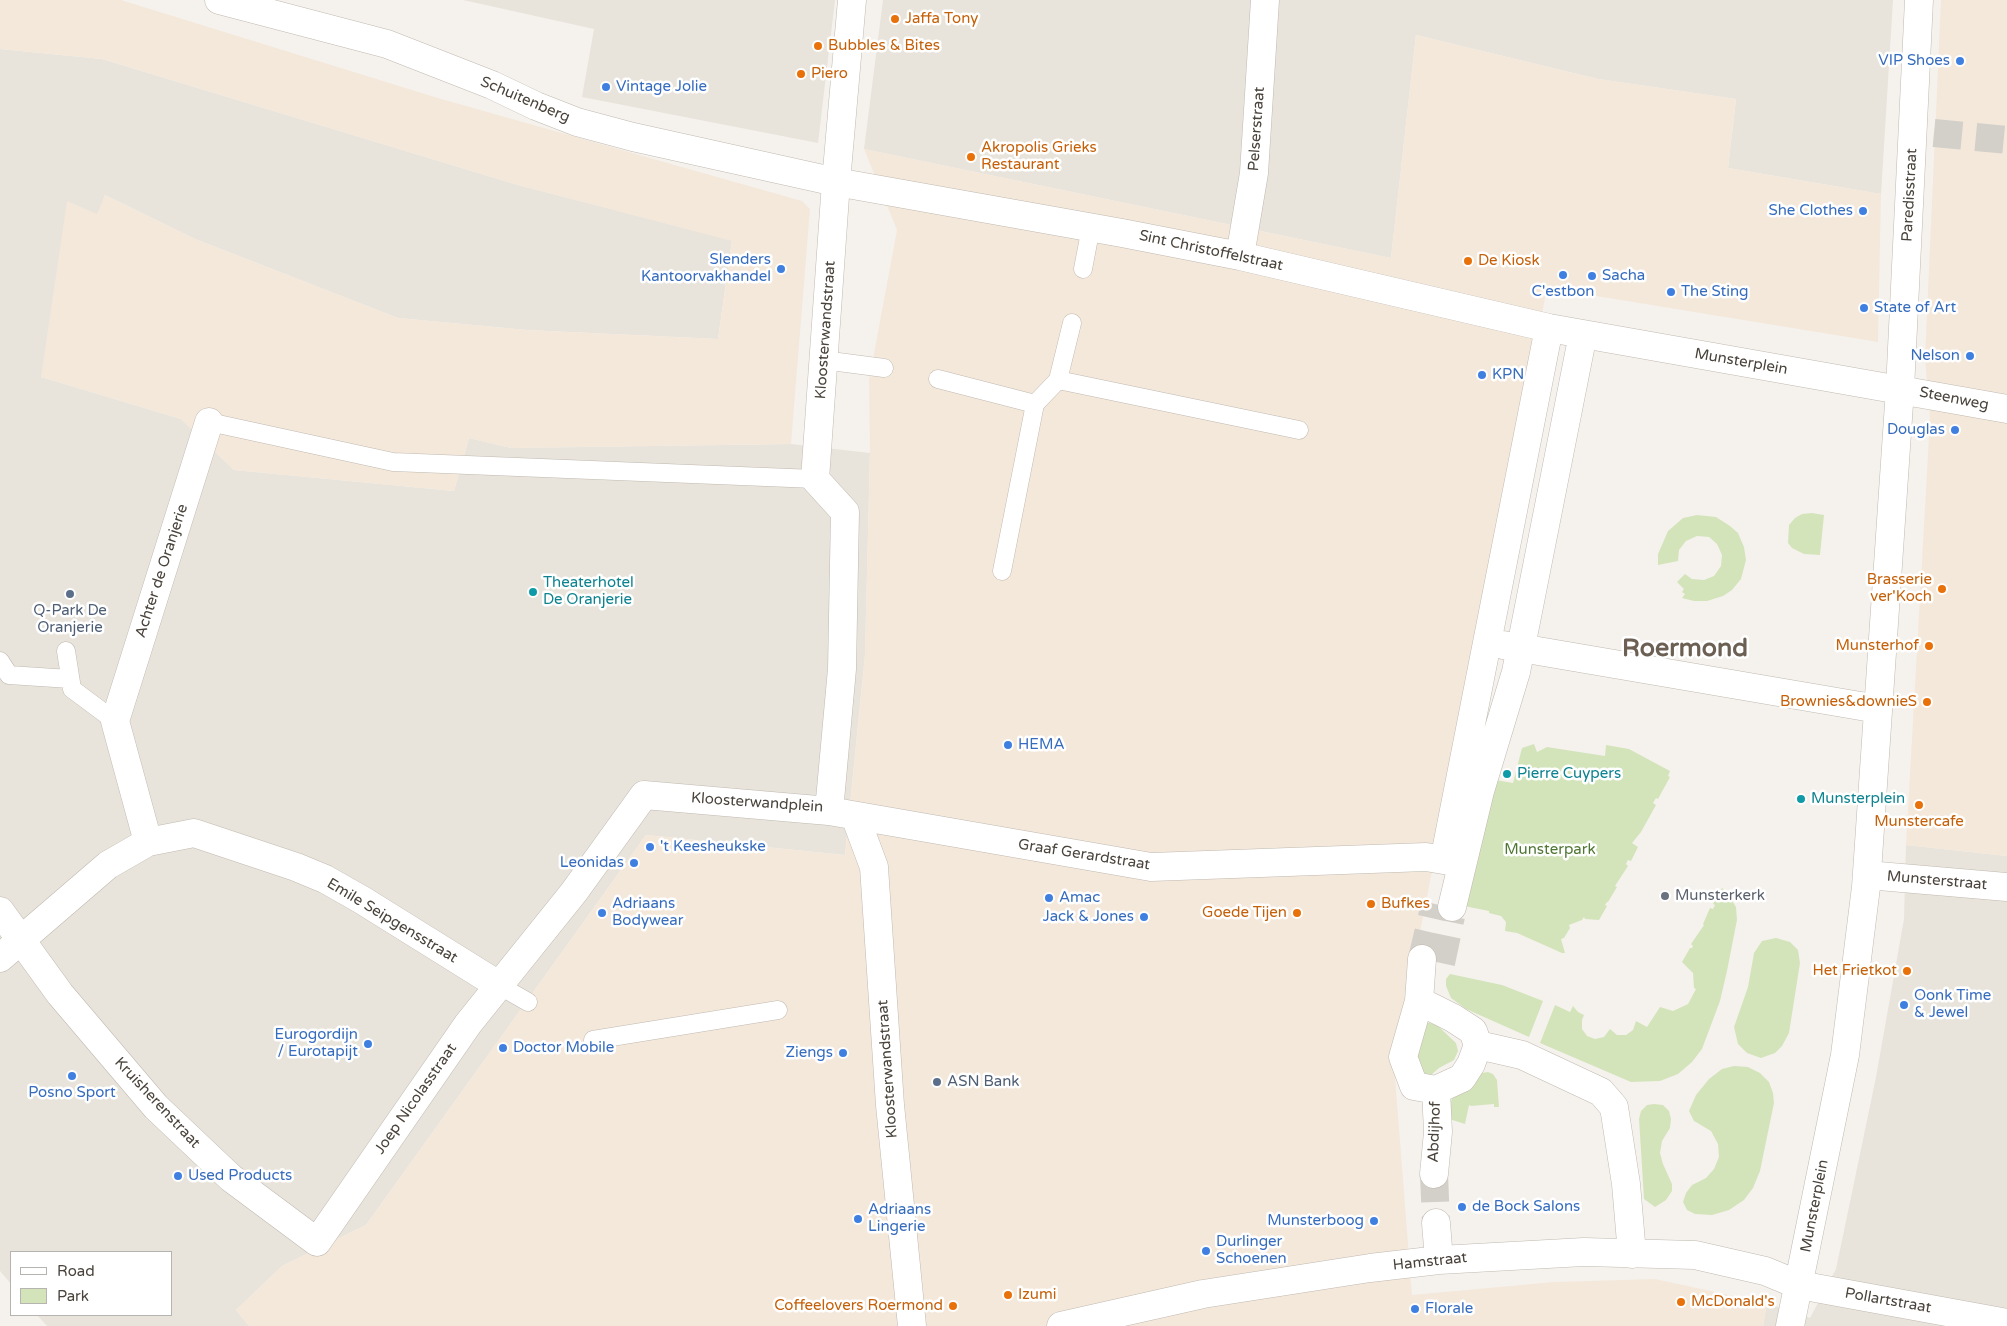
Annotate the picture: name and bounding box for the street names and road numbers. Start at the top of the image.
street label: Schuitenberg [478,73,572,127]
street label: Pelserstraat [1245,86,1269,172]
street label: Paredisstraat [1899,148,1921,242]
street label: Sint Christoffelstraat [1137,227,1285,275]
street label: Kloosterwandstraat [812,260,840,400]
street label: Munsterplein [1693,345,1789,379]
street label: Steenweg [1918,383,1990,415]
street label: Achter de Oranjerie [132,502,192,640]
street label: Kloosterwandplein [690,789,824,817]
street label: Graaf Gerardstraat [1017,836,1151,874]
street label: Munsterstraat [1886,868,1988,894]
street label: Emile Seipgensstraat [323,875,461,967]
street label: Kloosterwandstraat [874,999,902,1139]
street label: Joep Nicolasstraat [371,1040,461,1158]
street label: Kruisherenstraat [110,1054,204,1152]
street label: Abdijhof [1425,1101,1445,1163]
street label: Munsterplein [1797,1158,1833,1254]
street label: Hamstraat [1392,1249,1468,1275]
street label: Pollartstraat [1843,1285,1933,1317]

